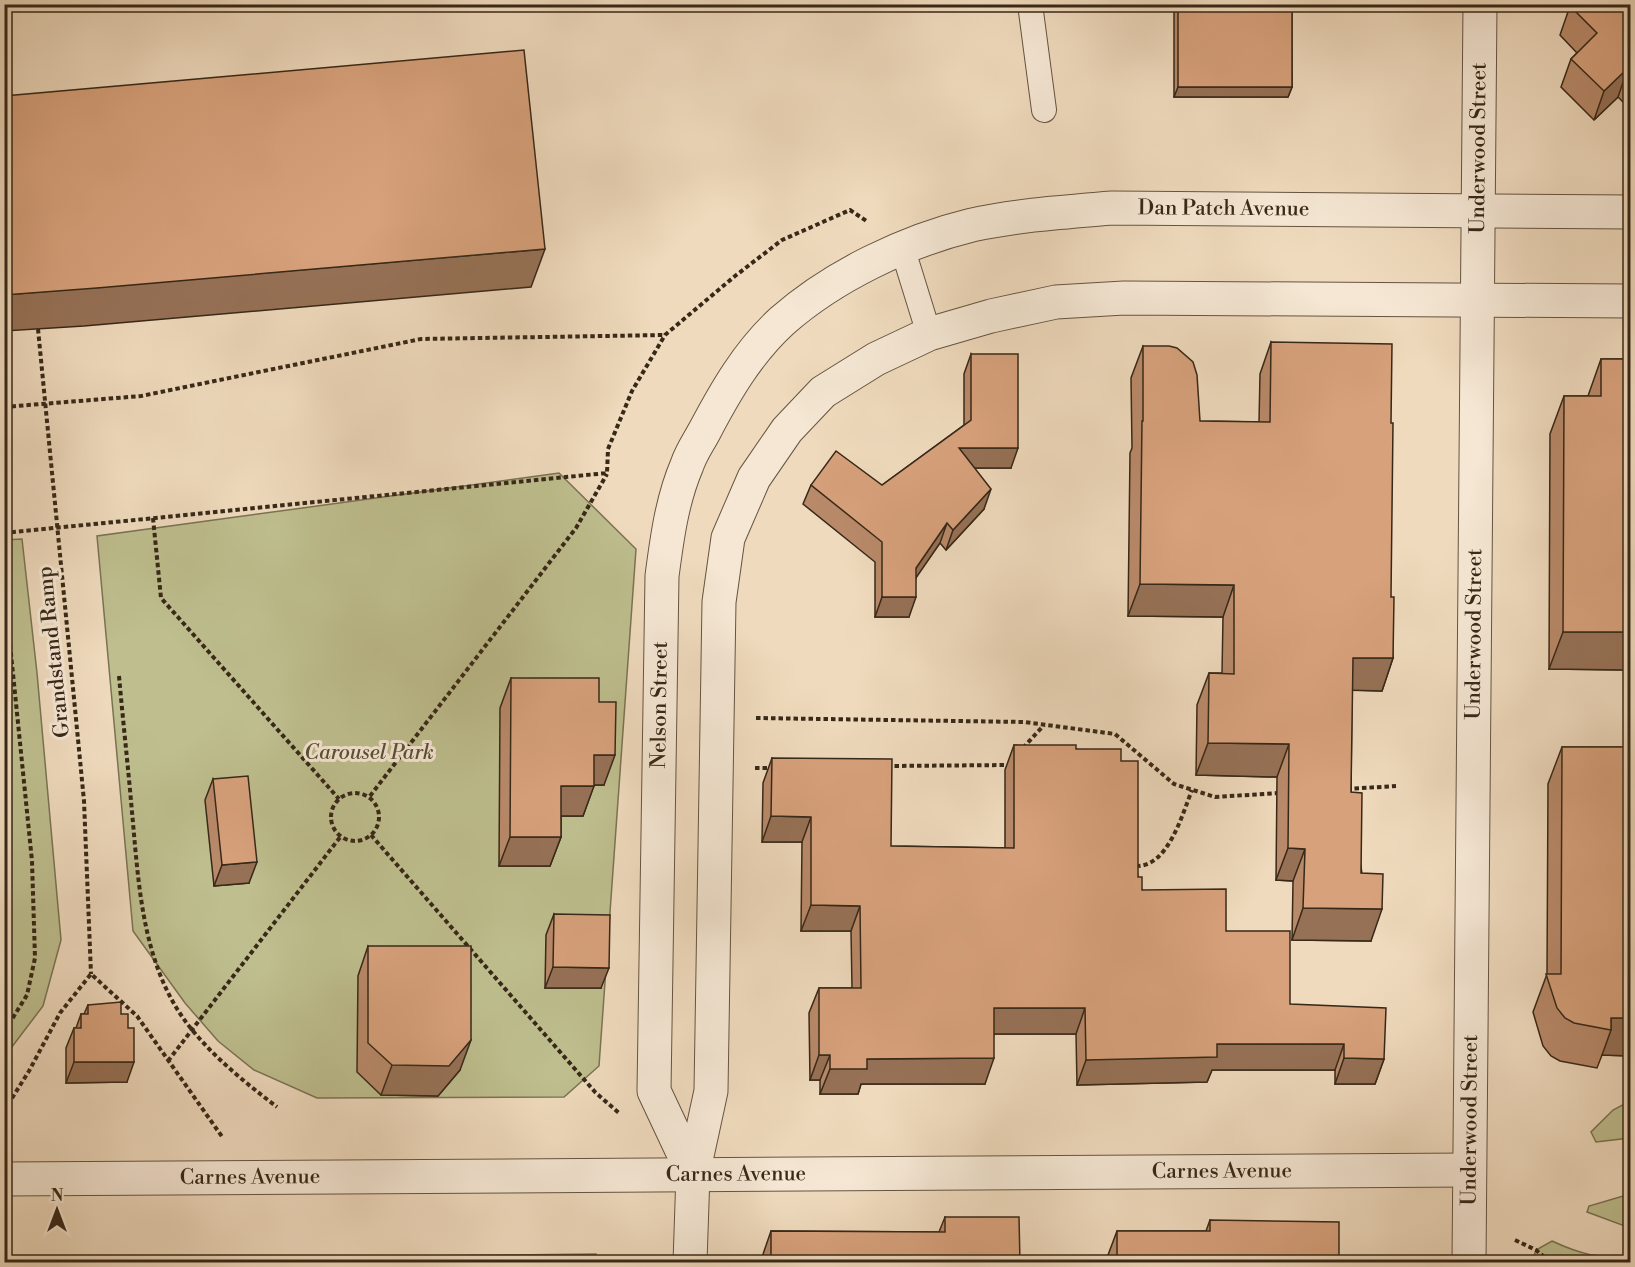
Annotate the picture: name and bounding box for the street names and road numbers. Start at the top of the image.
street label: Underwood Street [1465,62,1492,234]
street label: Dan Patch Avenue [1138,195,1310,223]
street label: Underwood Street [1461,548,1488,720]
street label: Grandstand Ramp [32,565,76,739]
street label: Nelson Street [646,640,674,769]
street label: Underwood Street [1456,1034,1484,1206]
street label: Carnes Avenue [1152,1158,1292,1185]
street label: Carnes Avenue [666,1161,806,1188]
street label: Carnes Avenue [180,1164,320,1191]

